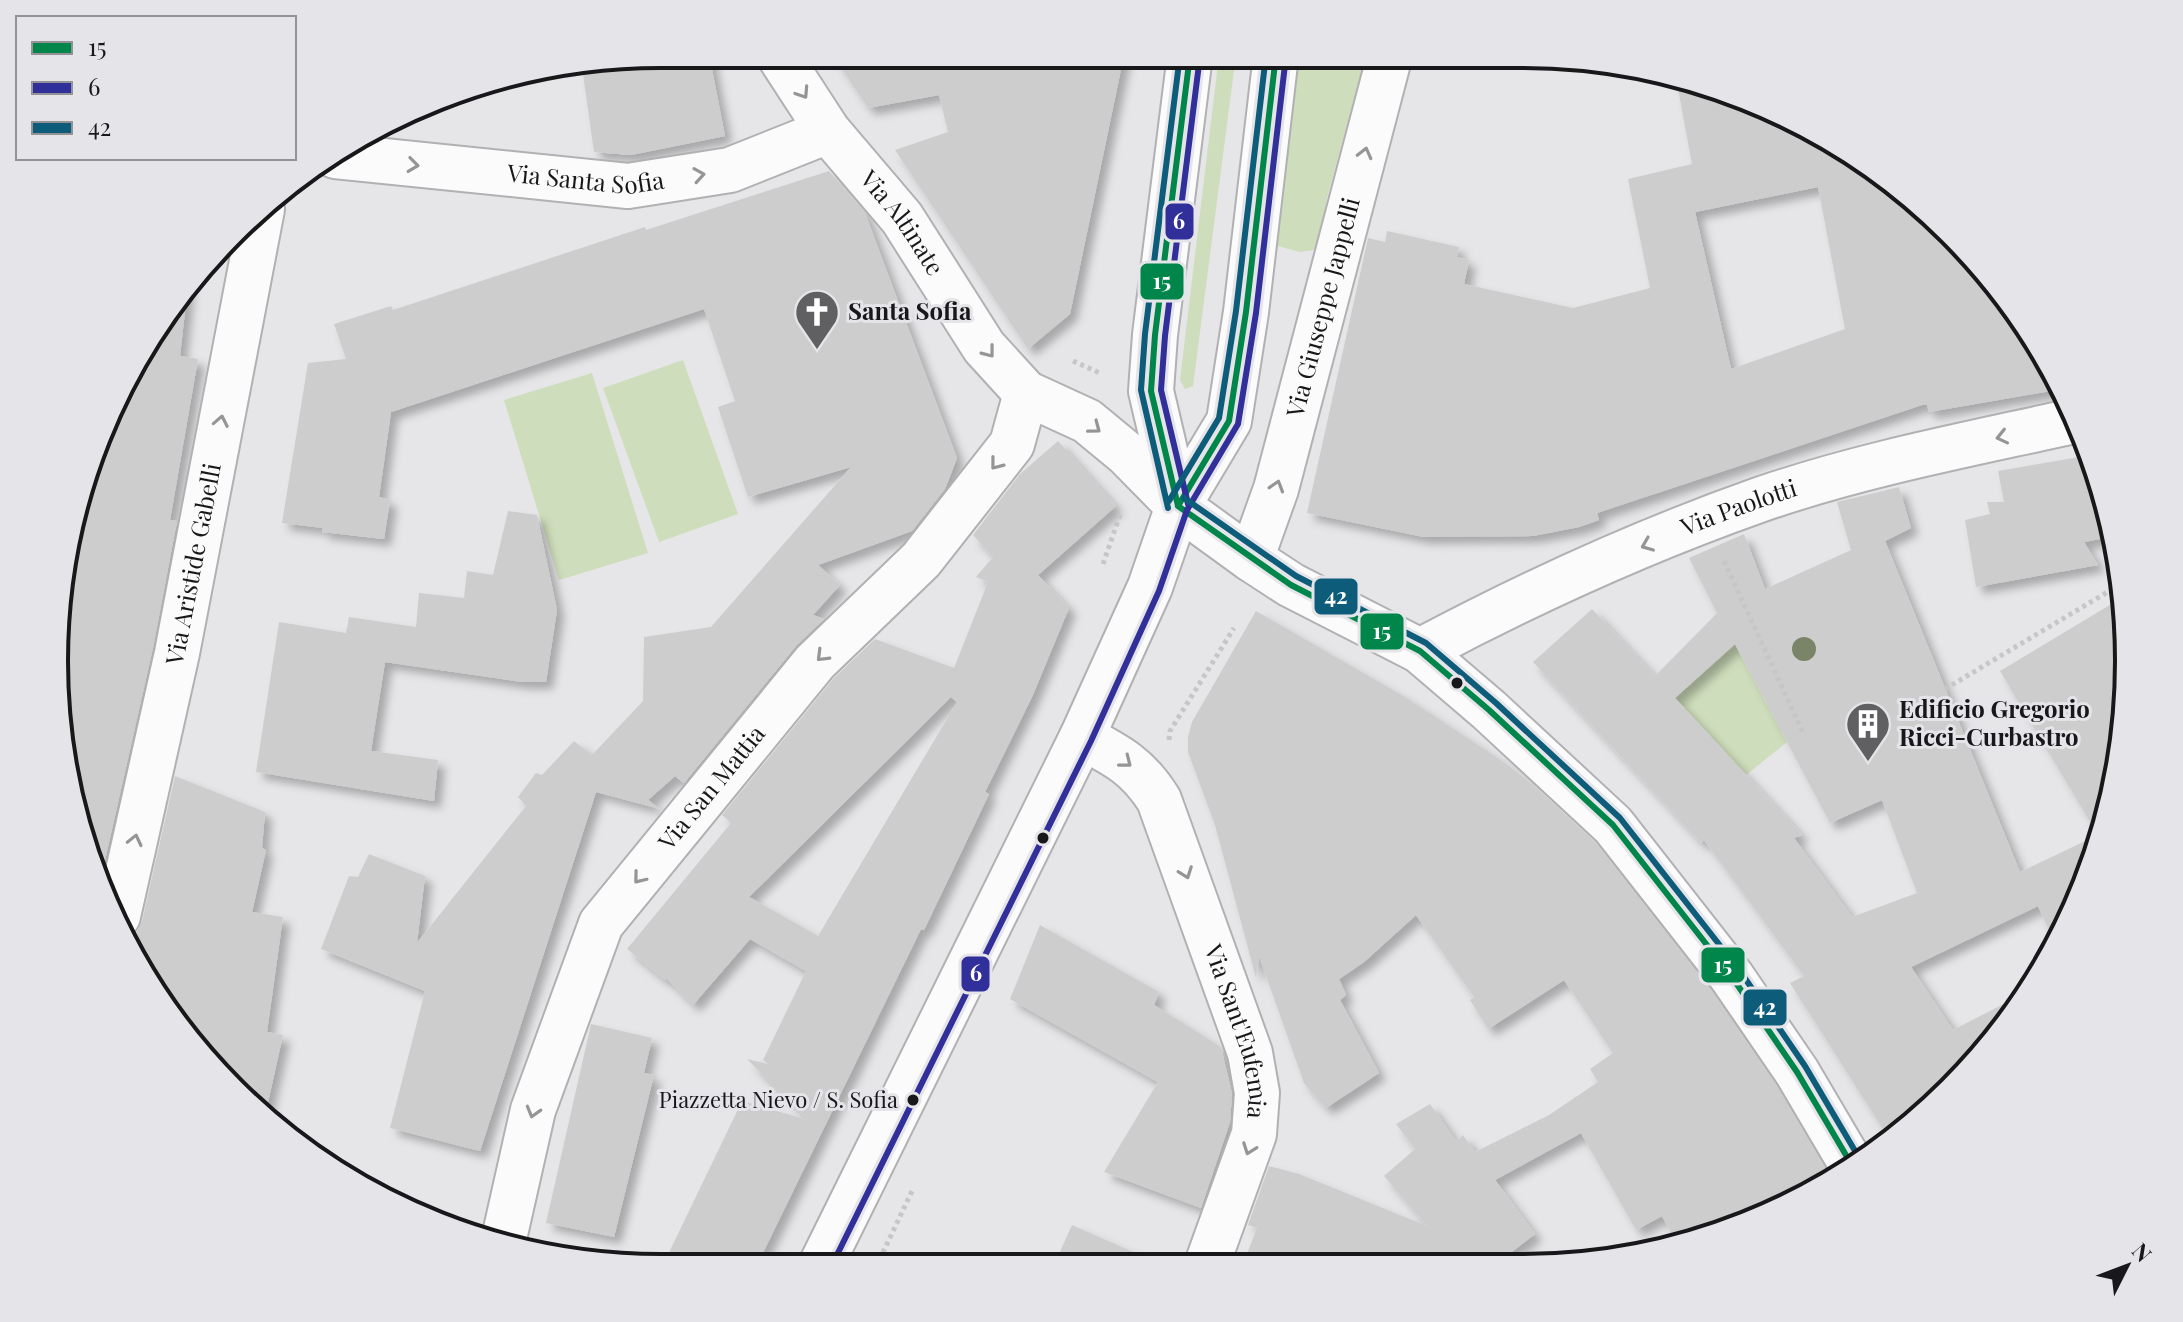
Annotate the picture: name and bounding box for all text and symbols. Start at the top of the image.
legend [16,16,296,160]
text: 15 [88,30,107,62]
text: 6 [88,70,100,102]
one-way arrow [793,84,808,99]
text: 42 [88,110,111,142]
one-way arrow [1356,147,1373,161]
one-way arrow [406,156,420,173]
street label: Via Santa Sofia [505,156,666,200]
street label: Via Altinate [853,162,952,281]
one-way arrow [692,167,706,184]
street label: Via Giuseppe Jappelli [1277,194,1366,421]
line badge: 6 [1164,202,1195,241]
text: 6 [1173,205,1185,235]
line badge: 15 [1139,262,1185,301]
text: 15 [1153,265,1171,295]
church icon: Santa Sofia [793,288,841,351]
place label: Santa Sofia [848,294,972,326]
one-way arrow [979,343,993,358]
one-way arrow [212,414,229,427]
one-way arrow [1086,419,1101,433]
one-way arrow [1996,428,2009,445]
one-way arrow [992,455,1006,470]
street label: Via Aristide Gabelli [157,460,227,669]
street label: Via Paolotti [1675,471,1800,542]
one-way arrow [1268,479,1284,493]
one-way arrow [1641,535,1655,552]
line badge: 42 [1313,577,1359,616]
text: 42 [1324,580,1348,610]
line badge: 15 [1359,612,1405,651]
text: 15 [1373,615,1391,645]
one-way arrow [817,647,831,661]
unlabelled marker [1449,675,1465,691]
place label: Edificio Gregorio Ricci-Curbastro [1899,692,2090,752]
building icon: Edificio Gregorio Ricci-Curbastro [1844,700,1892,763]
street label: Via San Mattia [649,718,771,857]
one-way arrow [1117,753,1132,767]
unlabelled marker [1035,830,1051,846]
one-way arrow [126,833,143,847]
one-way arrow [1176,865,1193,879]
one-way arrow [634,868,649,883]
street label: Via Sant'Eufemia [1198,939,1276,1120]
line badge: 15 [1700,946,1746,984]
text: 15 [1714,949,1732,979]
line badge: 6 [960,955,991,993]
text: 6 [970,957,982,987]
line badge: 42 [1742,988,1788,1027]
text: 42 [1753,991,1777,1021]
place label: Piazzetta Nievo / S. Sofia [659,1084,898,1114]
marker: Piazzetta Nievo / S. Sofia [905,1092,921,1108]
one-way arrow [526,1105,542,1119]
one-way arrow [1242,1141,1258,1155]
north arrow [2087,1226,2167,1306]
text: N [2126,1236,2159,1268]

